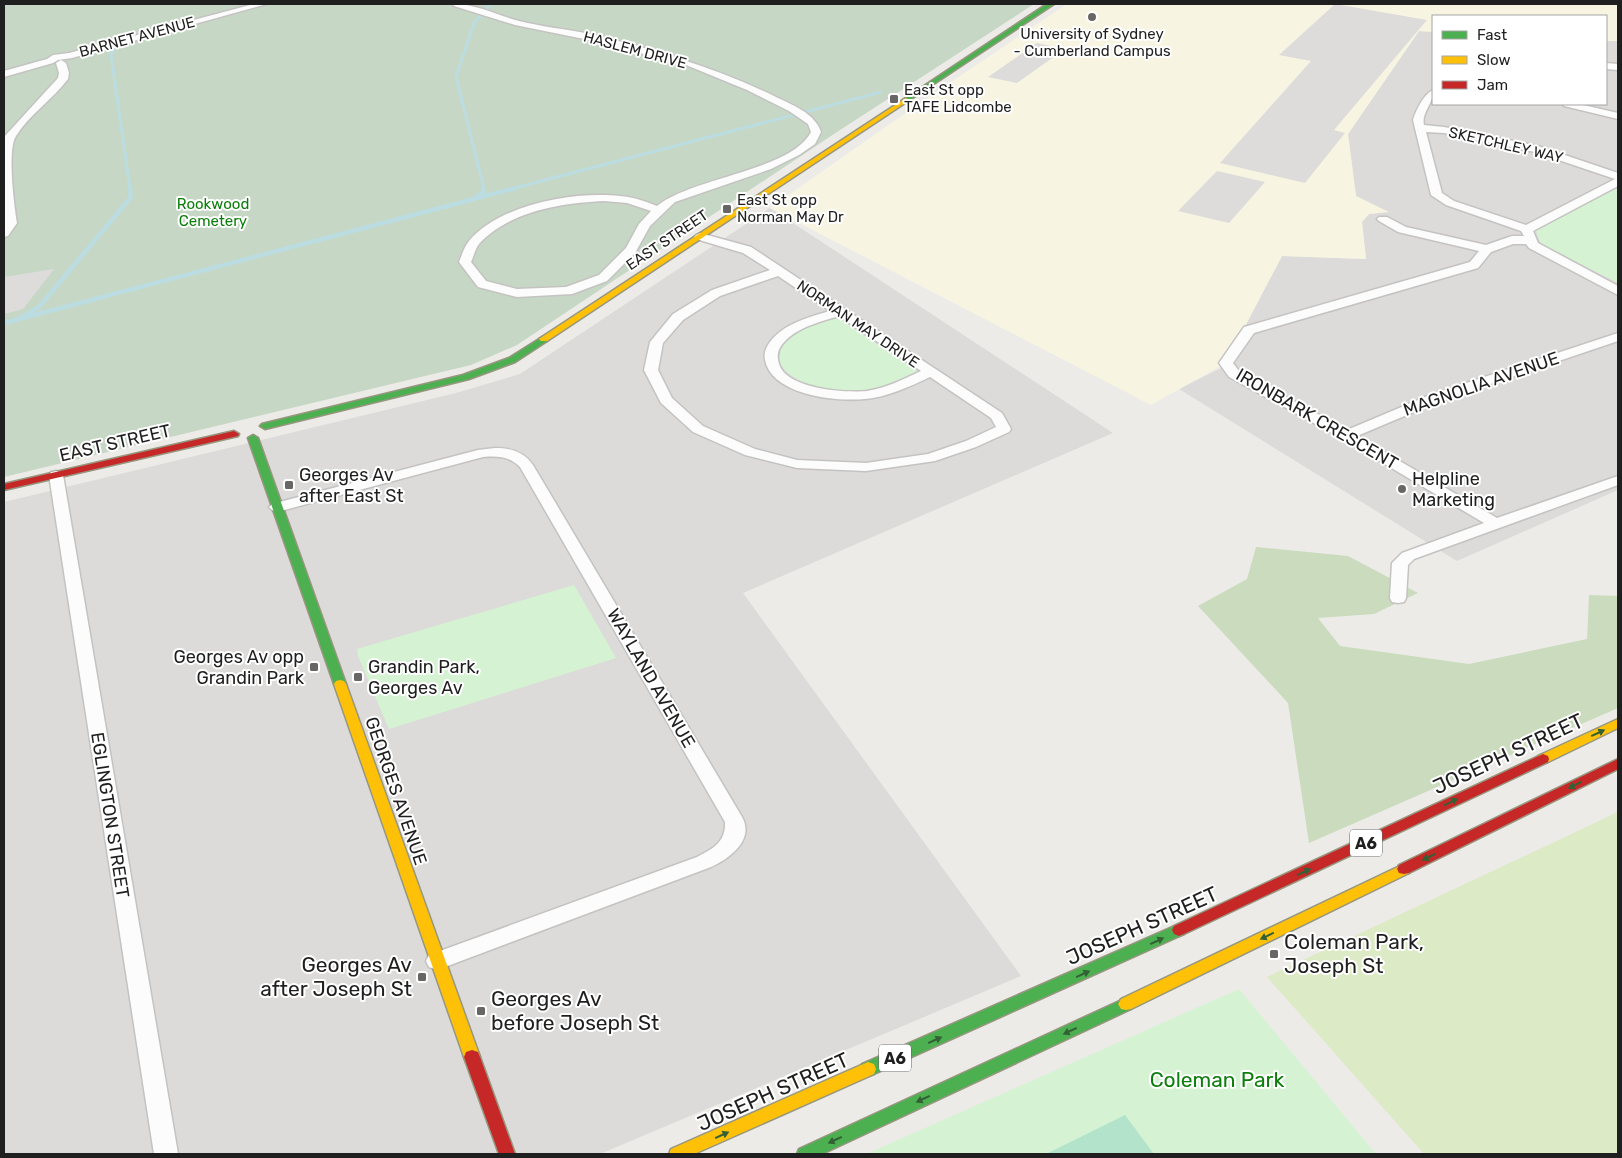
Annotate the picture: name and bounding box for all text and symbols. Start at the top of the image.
marker: University of Sydney - Cumberland Campus [1086,11,1098,23]
street label: BARNET AVENUE [77,13,197,61]
legend [1432,15,1607,105]
place label: University of Sydney - Cumberland Campus [1013,25,1171,60]
text: Fast [1477,26,1507,44]
street label: HASLEM DRIVE [581,28,689,72]
text: Slow [1477,51,1510,69]
text: Jam [1477,76,1508,94]
place label: East St opp TAFE Lidcombe [904,81,1012,116]
marker: East St opp TAFE Lidcombe [888,93,900,105]
street label: SKETCHLEY WAY [1447,123,1565,167]
place label: East St opp Norman May Dr [737,191,844,226]
park label: Rookwood Cemetery [177,195,249,230]
marker: East St opp Norman May Dr [721,203,733,215]
street label: EAST STREET [623,206,712,274]
street label: NORMAN MAY DRIVE [793,276,923,372]
street label: MAGNOLIA AVENUE [1400,347,1562,421]
street label: IRONBARK CRESCENT [1232,364,1402,474]
street label: EAST STREET [57,419,173,467]
place label: Georges Av after East St [299,464,403,507]
place label: Helpline Marketing [1412,468,1495,511]
marker: Georges Av after East St [283,479,295,491]
marker: Helpline Marketing [1396,483,1408,495]
street label: WAYLAND AVENUE [602,604,700,752]
place label: Georges Av opp Grandin Park [174,646,305,689]
place label: Grandin Park, Georges Av [368,656,480,699]
marker: Georges Av opp Grandin Park [308,661,320,673]
marker: Grandin Park, Georges Av [352,671,364,683]
street label: JOSEPH STREET [1428,708,1587,799]
street label: GEORGES AVENUE [360,714,432,868]
one-way arrow [1591,728,1605,736]
street label: EGLINGTON STREET [86,731,134,899]
one-way arrow [1567,781,1582,789]
one-way arrow [1444,798,1458,806]
road number: A6 [1350,830,1382,856]
one-way arrow [1422,853,1436,861]
one-way arrow [1297,868,1311,876]
street label: JOSEPH STREET [1062,881,1222,970]
place label: Coleman Park, Joseph St [1284,929,1424,978]
one-way arrow [1260,932,1274,940]
one-way arrow [1150,936,1164,944]
marker: Coleman Park, Joseph St [1268,948,1280,960]
place label: Georges Av after Joseph St [260,952,412,1001]
one-way arrow [1076,970,1090,978]
marker: Georges Av after Joseph St [416,971,428,983]
place label: Georges Av before Joseph St [491,986,659,1035]
marker: Georges Av before Joseph St [475,1005,487,1017]
one-way arrow [1063,1027,1077,1035]
one-way arrow [928,1036,942,1044]
road number: A6 [879,1044,911,1072]
street label: JOSEPH STREET [693,1047,853,1136]
park label: Coleman Park [1150,1067,1285,1092]
one-way arrow [916,1096,930,1104]
one-way arrow [715,1130,729,1138]
one-way arrow [828,1137,842,1145]

